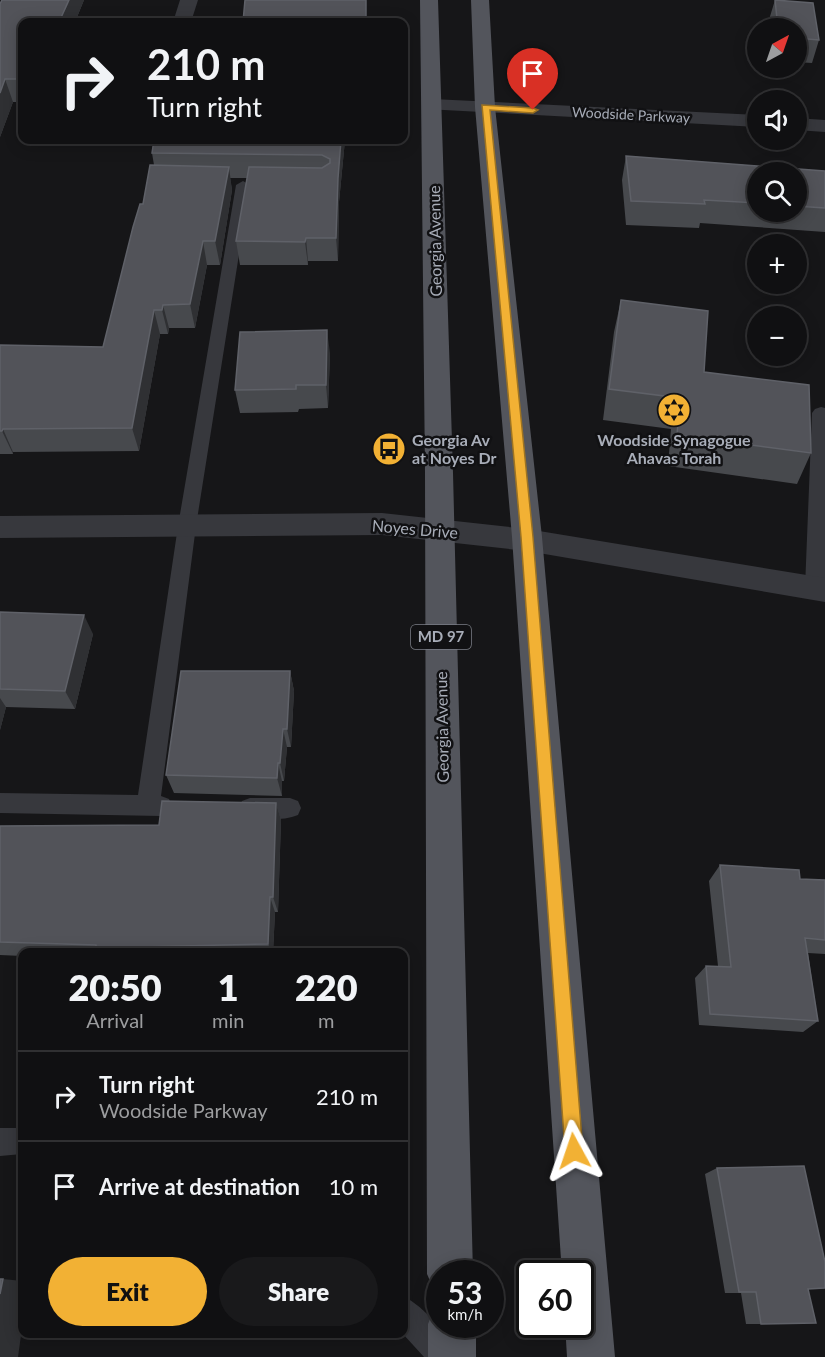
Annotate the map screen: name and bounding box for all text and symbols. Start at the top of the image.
north arrow [747,18,807,78]
map controls [747,18,807,366]
text: 210 m [147,39,265,89]
icon: right [48,42,126,120]
pin [507,48,558,110]
icon: arrive [516,57,549,90]
text: Turn right [147,90,262,123]
button: sound [747,90,807,150]
street label: Woodside Parkway [572,103,691,126]
button: search [747,162,807,222]
street label: Georgia Avenue [424,185,445,297]
button: + [747,234,807,294]
button: − [747,306,807,366]
synagogue icon: Woodside Synagogue Ahavas Torah [656,392,692,428]
place label: Georgia Av at Noyes Dr [412,430,497,467]
place label: Woodside Synagogue Ahavas Torah [597,430,751,467]
bus stop icon: Georgia Av at Noyes Dr [371,431,407,467]
street label: Noyes Drive [371,515,459,542]
road number: MD 97 [411,625,471,649]
street label: Georgia Avenue [431,671,452,783]
text: 20:50 [68,965,162,1009]
text: 1 [218,965,239,1009]
text: 220 [295,965,358,1009]
text: Arrival [86,1008,144,1032]
text: min [212,1008,244,1032]
text: m [318,1008,334,1032]
text: Turn right [99,1071,194,1098]
icon: right [48,1080,81,1113]
text: 210 m [316,1083,378,1110]
text: Woodside Parkway [99,1098,267,1122]
position arrow [542,1119,606,1183]
icon: arrive [48,1170,81,1203]
text: Arrive at destination [99,1173,300,1200]
text: 10 m [329,1173,378,1200]
button: Exit [48,1257,207,1326]
button: Share [219,1257,378,1326]
speed limit sign: 60 [516,1260,594,1338]
text: 53 [448,1274,482,1310]
text: km/h [447,1305,483,1323]

